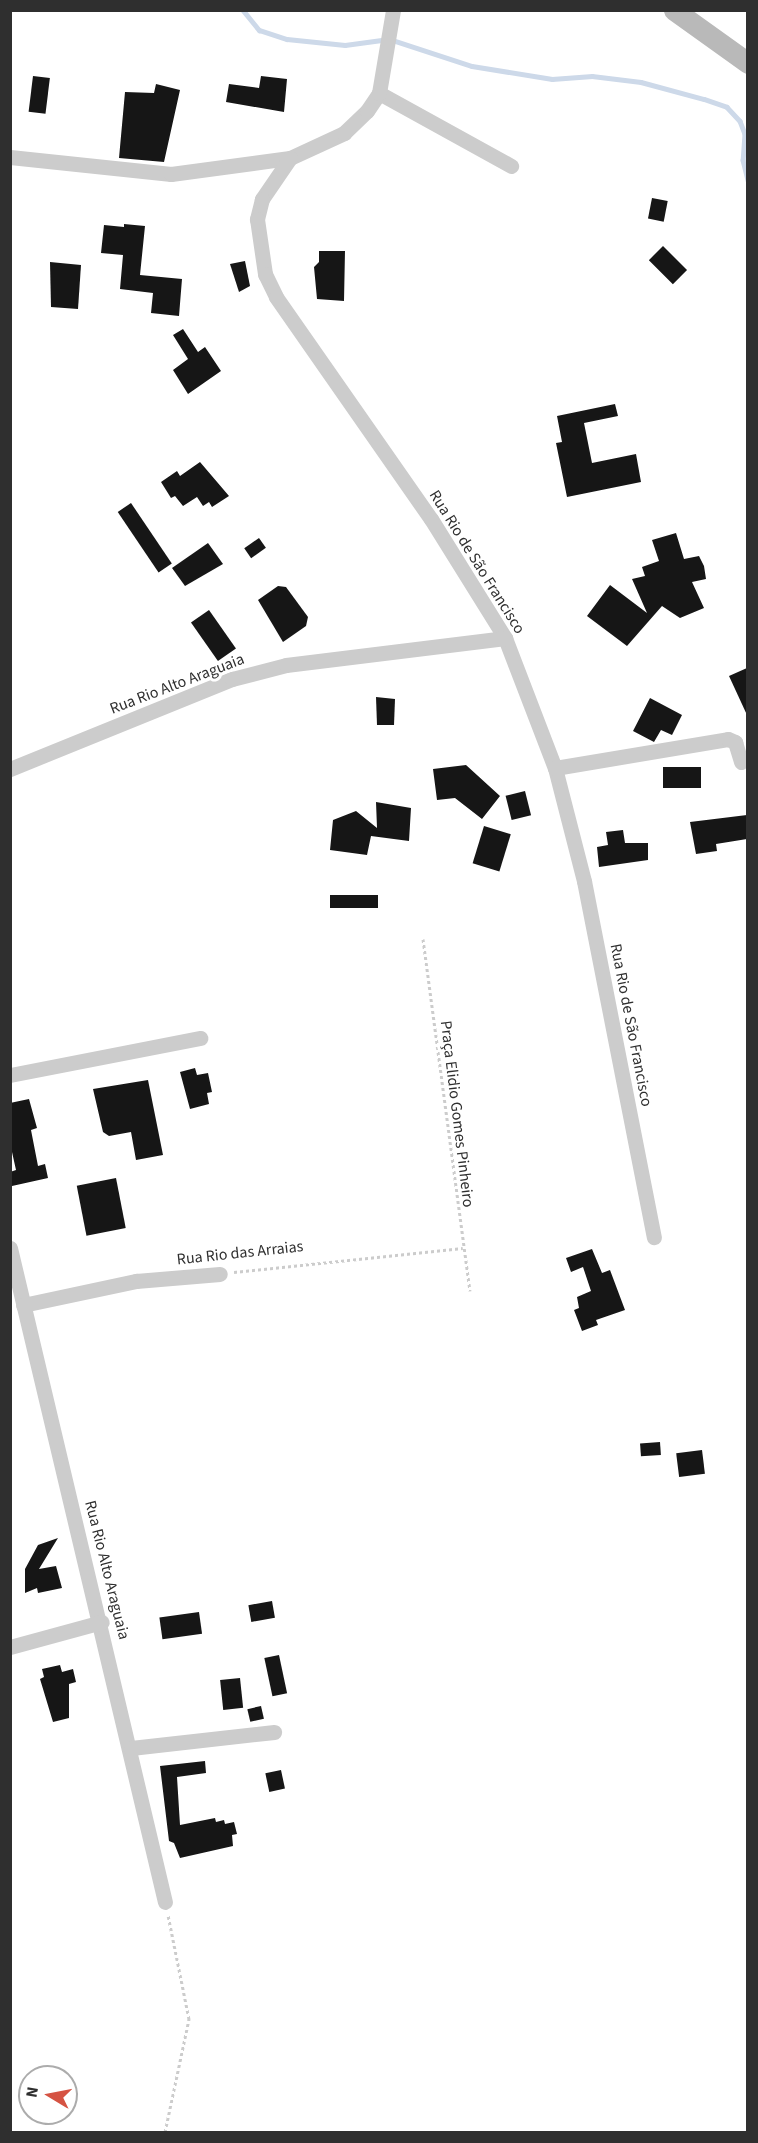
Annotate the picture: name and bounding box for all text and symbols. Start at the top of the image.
street label: Rua Rio de São Francisco [425,487,529,637]
street label: Rua Rio Alto Araguaia [107,649,247,719]
street label: Rua Rio de São Francisco [606,942,656,1108]
street label: Praça Elidio Gomes Pinheiro [436,1020,478,1208]
street label: Rua Rio das Arraias [176,1237,304,1269]
street label: Rua Rio Alto Araguaia [80,1499,134,1641]
north arrow [18,2065,78,2125]
text: N [20,2085,44,2099]

